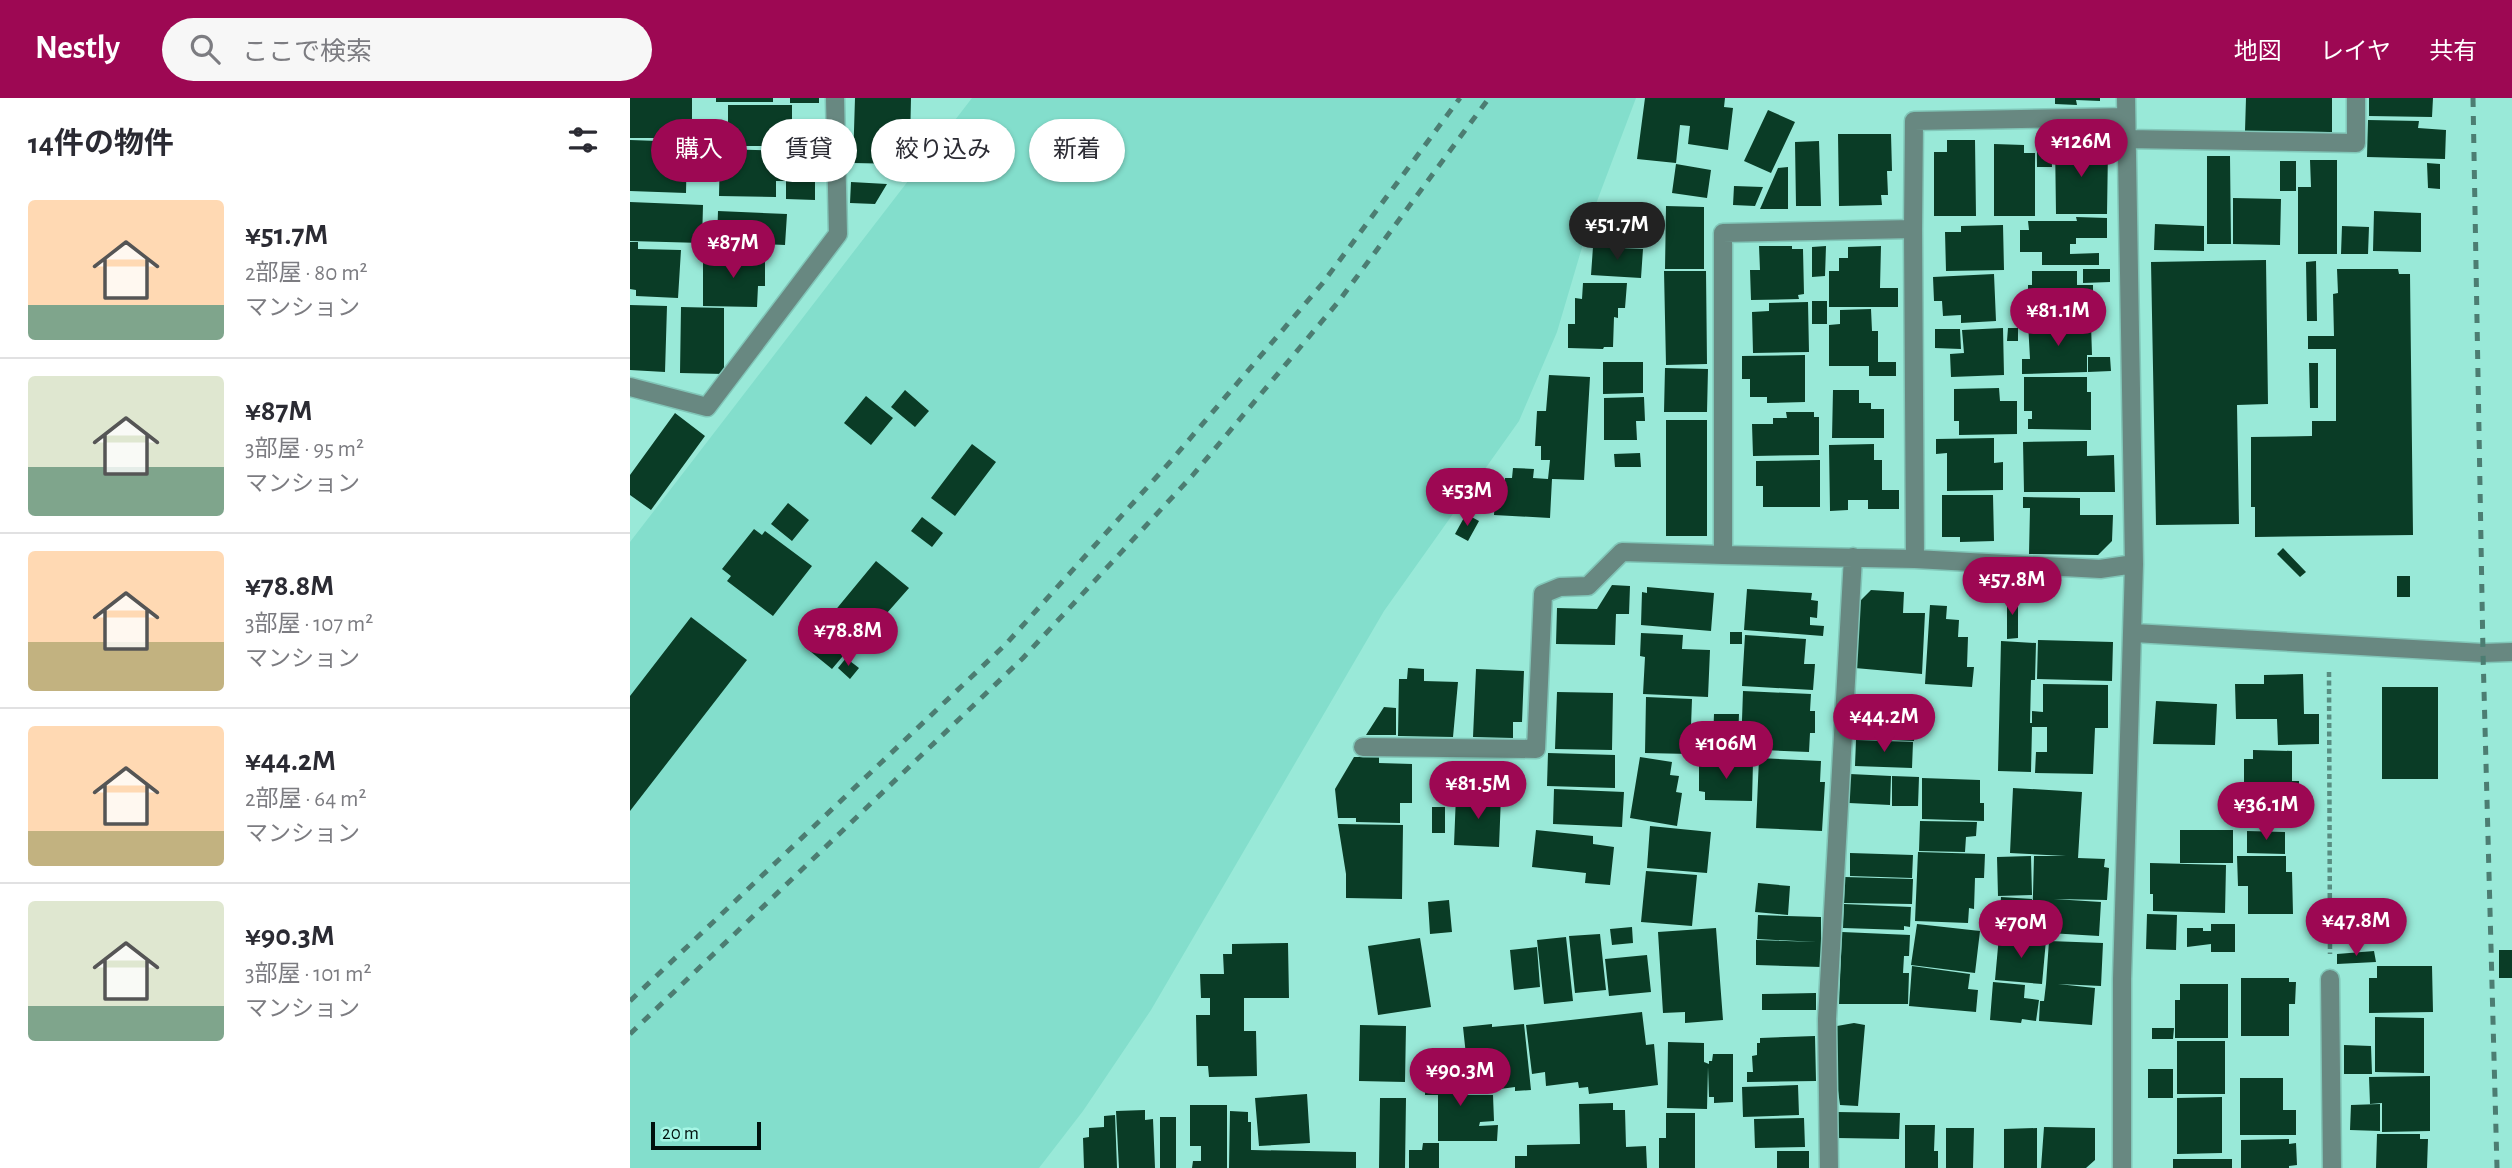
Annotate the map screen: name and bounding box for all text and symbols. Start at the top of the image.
search box [162,18,652,81]
icon: search [186,30,224,68]
text: Nestly [35,32,120,65]
text: ここで検索 [242,39,372,65]
text: 地図 [2234,40,2282,64]
text: レイヤ [2320,40,2391,64]
text: 共有 [2429,40,2477,64]
chip: 購入 [651,119,747,182]
chip: 賃貸 [761,119,857,182]
chip: 絞り込み [871,119,1015,182]
chip: 新着 [1029,119,1125,182]
pin: ¥126M [2032,120,2130,179]
icon: filters [564,121,602,159]
text: 14件の物件 [28,129,174,159]
text: ¥126M [2051,130,2111,153]
pin: ¥51.7M [1560,202,1674,262]
text: ¥51.7M [1585,213,1649,236]
text: ¥51.7M [245,220,328,250]
pin: ¥87M [692,220,774,280]
icon: home [84,228,168,312]
text: ¥87M [707,231,759,254]
text: 2部屋 · 80 m² [245,262,368,285]
pin: ¥81.1M [2001,288,2115,348]
text: マンション [245,297,360,320]
text: ¥81.1M [2026,299,2090,322]
text: ¥87M [245,396,312,426]
icon: home [84,404,168,488]
text: 3部屋 · 95 m² [245,438,364,461]
pin: ¥53M [1426,468,1508,528]
text: マンション [245,473,360,496]
text: ¥53M [1442,479,1492,502]
pin: ¥57.8M [1955,558,2069,617]
text: ¥57.8M [1979,568,2045,591]
text: ¥78.8M [245,571,334,601]
icon: home [84,579,168,663]
pin: ¥78.8M [791,608,905,668]
text: 3部屋 · 107 m² [245,613,373,636]
text: ¥78.8M [814,619,882,642]
text: マンション [245,648,360,671]
pin: ¥44.2M [1827,694,1941,754]
text: ¥44.2M [1849,705,1919,728]
pin: ¥106M [1677,722,1775,781]
text: ¥106M [1695,732,1757,755]
text: ¥44.2M [245,746,336,776]
icon: home [84,754,168,838]
pin: ¥81.5M [1421,762,1535,821]
text: ¥81.5M [1445,772,1511,795]
pin: ¥36.1M [2209,782,2323,842]
text: 2部屋 · 64 m² [245,788,366,811]
text: ¥36.1M [2234,793,2299,816]
text: マンション [245,823,360,846]
pin: ¥47.8M [2299,898,2413,958]
pin: ¥70M [1980,900,2062,960]
text: ¥47.8M [2322,909,2390,932]
text: ¥70M [1995,911,2047,934]
text: ¥90.3M [245,921,335,951]
icon: home [84,929,168,1013]
text: 3部屋 · 101 m² [245,963,372,986]
text: マンション [245,998,360,1021]
pin: ¥90.3M [1403,1048,1517,1108]
text: ¥90.3M [1426,1059,1494,1082]
scale bar [651,1119,761,1151]
text: 20 m [662,1124,699,1143]

